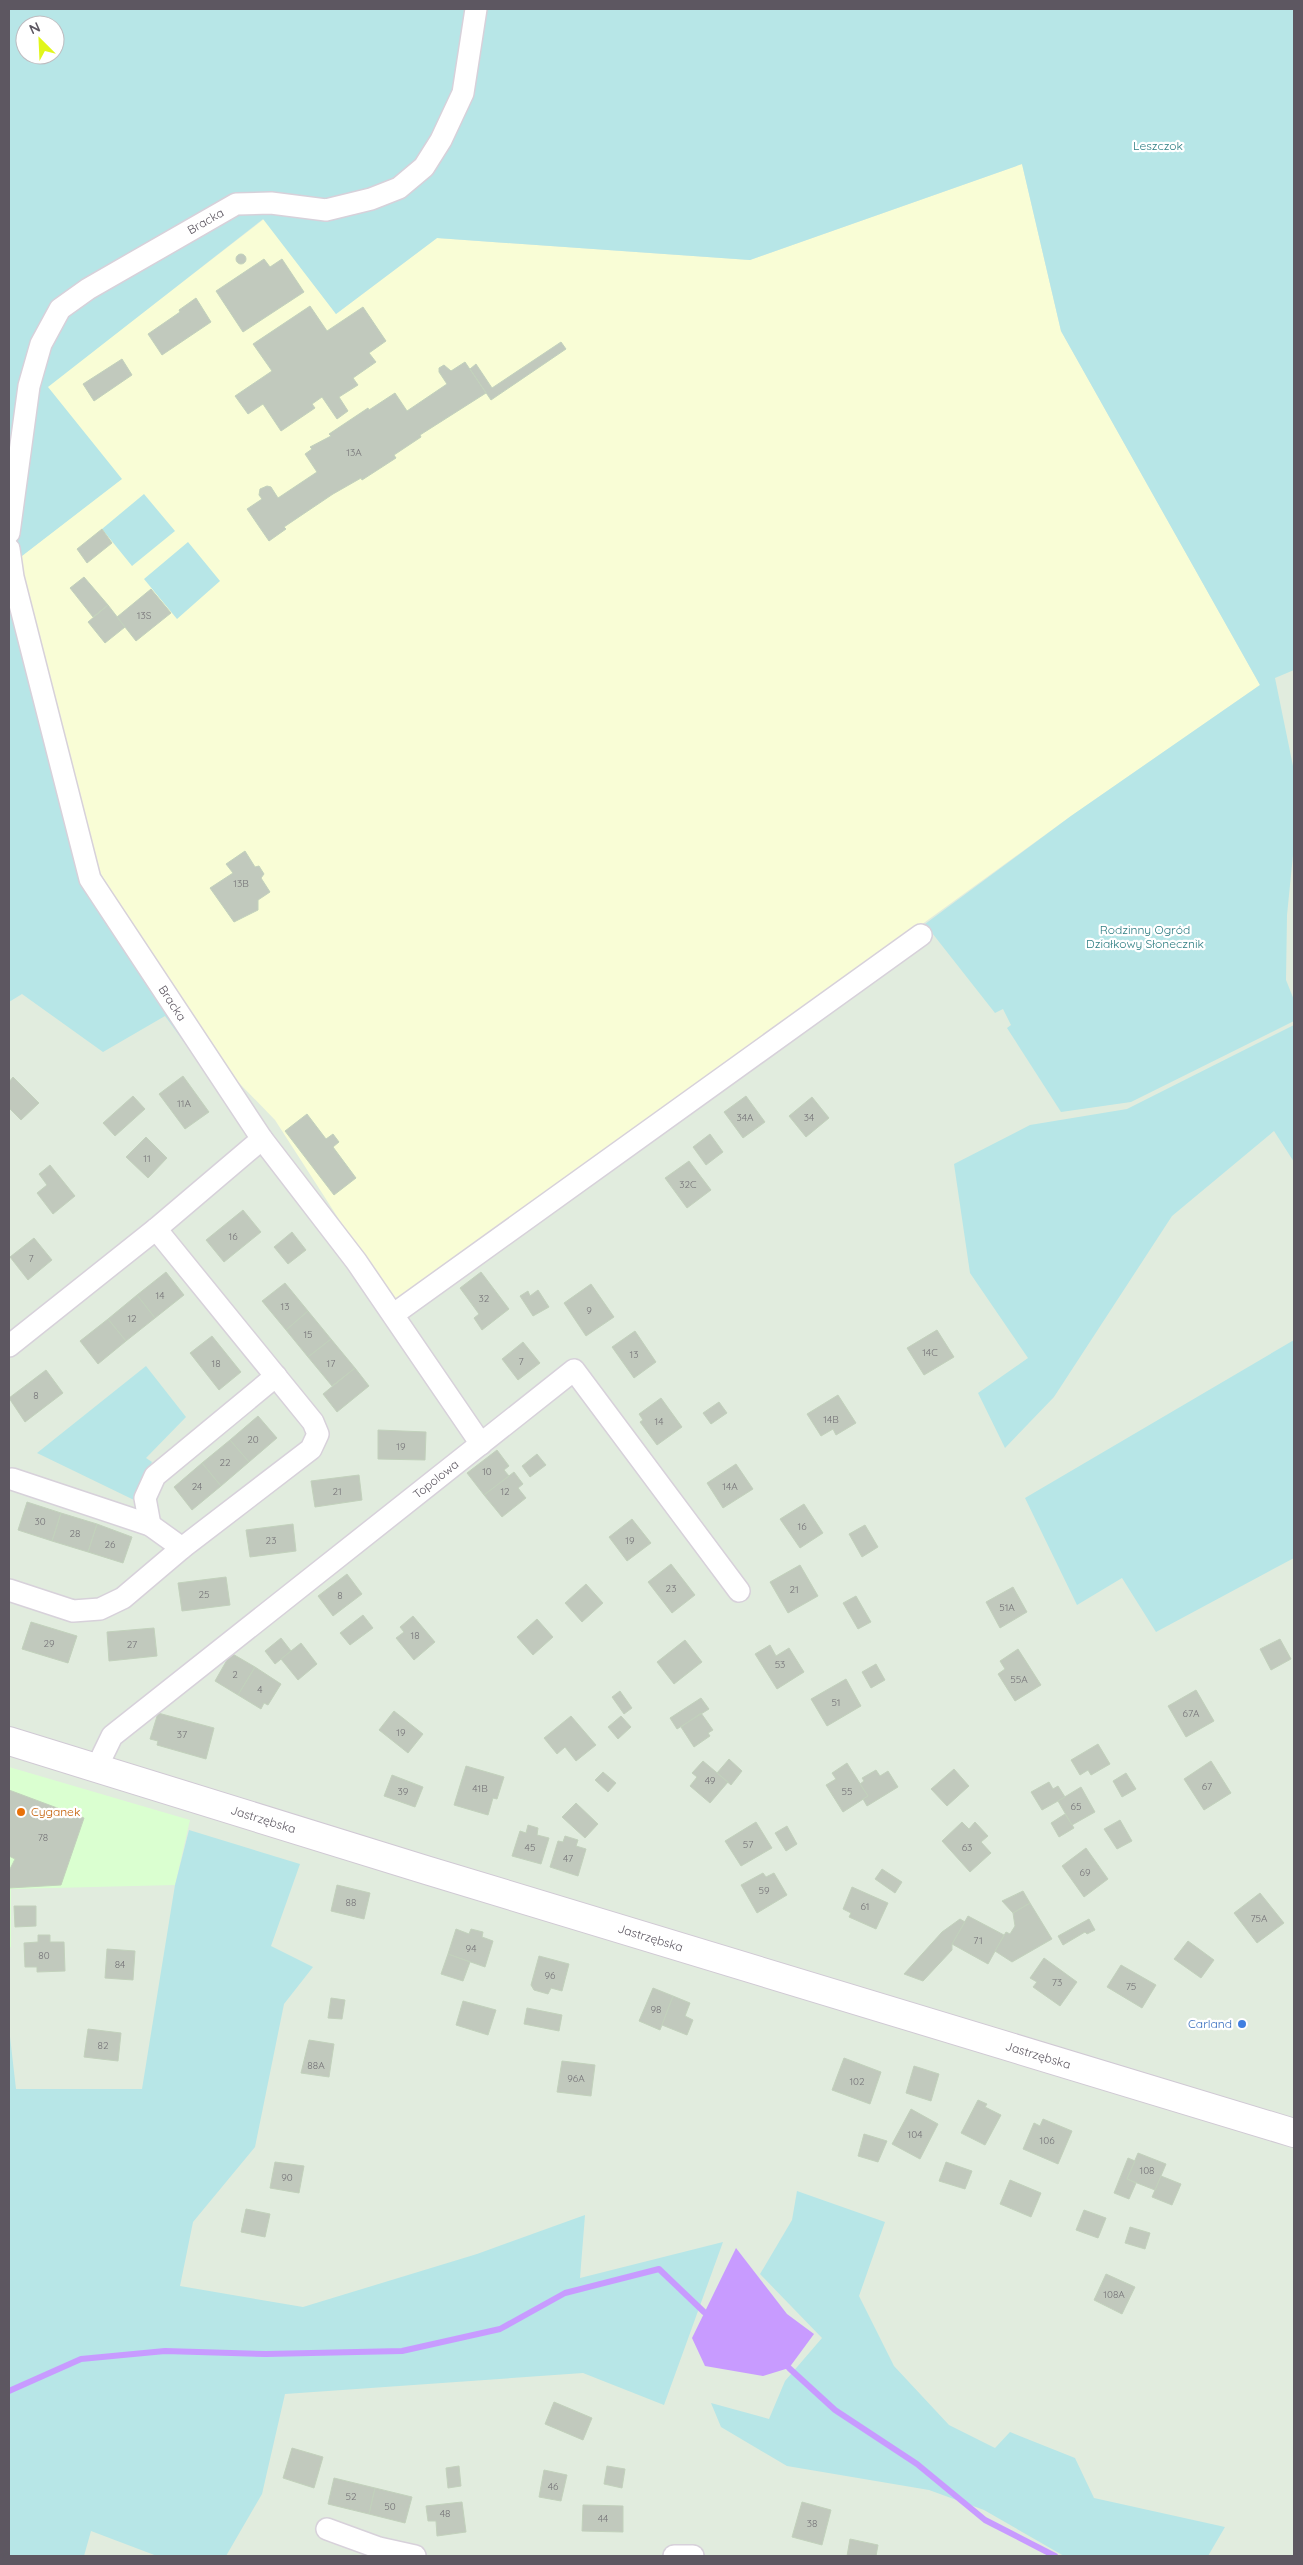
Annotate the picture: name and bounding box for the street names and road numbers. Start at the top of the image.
street label: Bracka [185,205,226,237]
street label: Bracka [156,982,190,1024]
street label: Topolowa [410,1456,461,1502]
street label: Jastrzębska [229,1802,298,1836]
street label: Jastrzębska [616,1921,685,1954]
street label: Jastrzębska [1004,2038,1073,2072]

